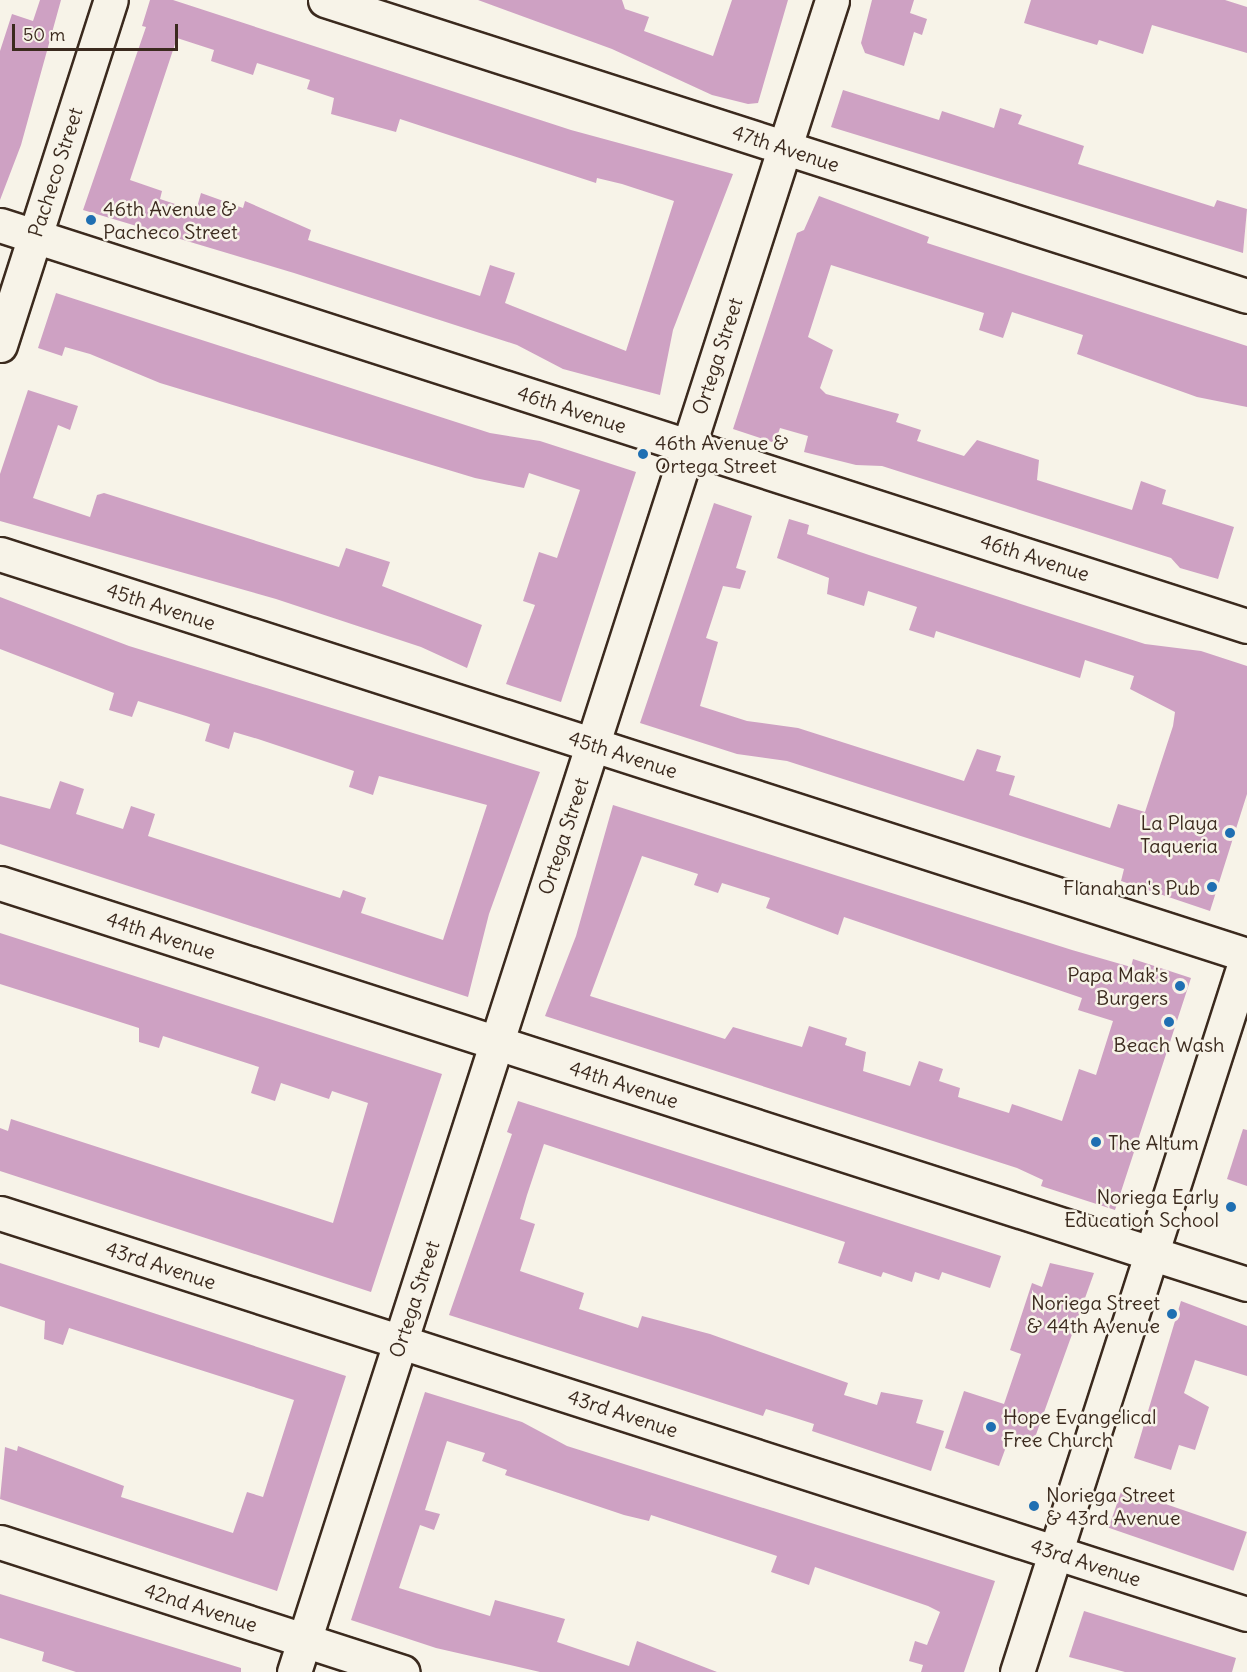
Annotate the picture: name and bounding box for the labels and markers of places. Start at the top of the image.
place label: 46th Avenue & Pacheco Street [103,196,238,243]
marker: 46th Avenue & Pacheco Street [84,213,98,227]
place label: 46th Avenue & Ortega Street [655,430,788,477]
marker: 46th Avenue & Ortega Street [636,447,650,461]
place label: La Playa Taqueria [1140,810,1218,857]
marker: La Playa Taqueria [1223,826,1237,840]
place label: Flanahan's Pub [1063,875,1200,899]
marker: Flanahan's Pub [1205,880,1219,894]
place label: Papa Mak's Burgers [1067,963,1168,1010]
marker: Papa Mak's Burgers [1173,979,1187,993]
marker: Beach Wash [1162,1015,1176,1029]
place label: Beach Wash [1113,1032,1225,1056]
place label: The Altum [1108,1130,1199,1154]
marker: The Altum [1089,1135,1103,1149]
place label: Noriega Early Education School [1064,1184,1219,1231]
marker: Noriega Early Education School [1224,1200,1238,1214]
place label: Noriega Street & 44th Avenue [1027,1290,1160,1337]
marker: Noriega Street & 44th Avenue [1165,1307,1179,1321]
place label: Hope Evangelical Free Church [1003,1404,1156,1451]
marker: Hope Evangelical Free Church [984,1420,998,1434]
place label: Noriega Street & 43rd Avenue [1046,1482,1180,1529]
marker: Noriega Street & 43rd Avenue [1027,1499,1041,1513]

